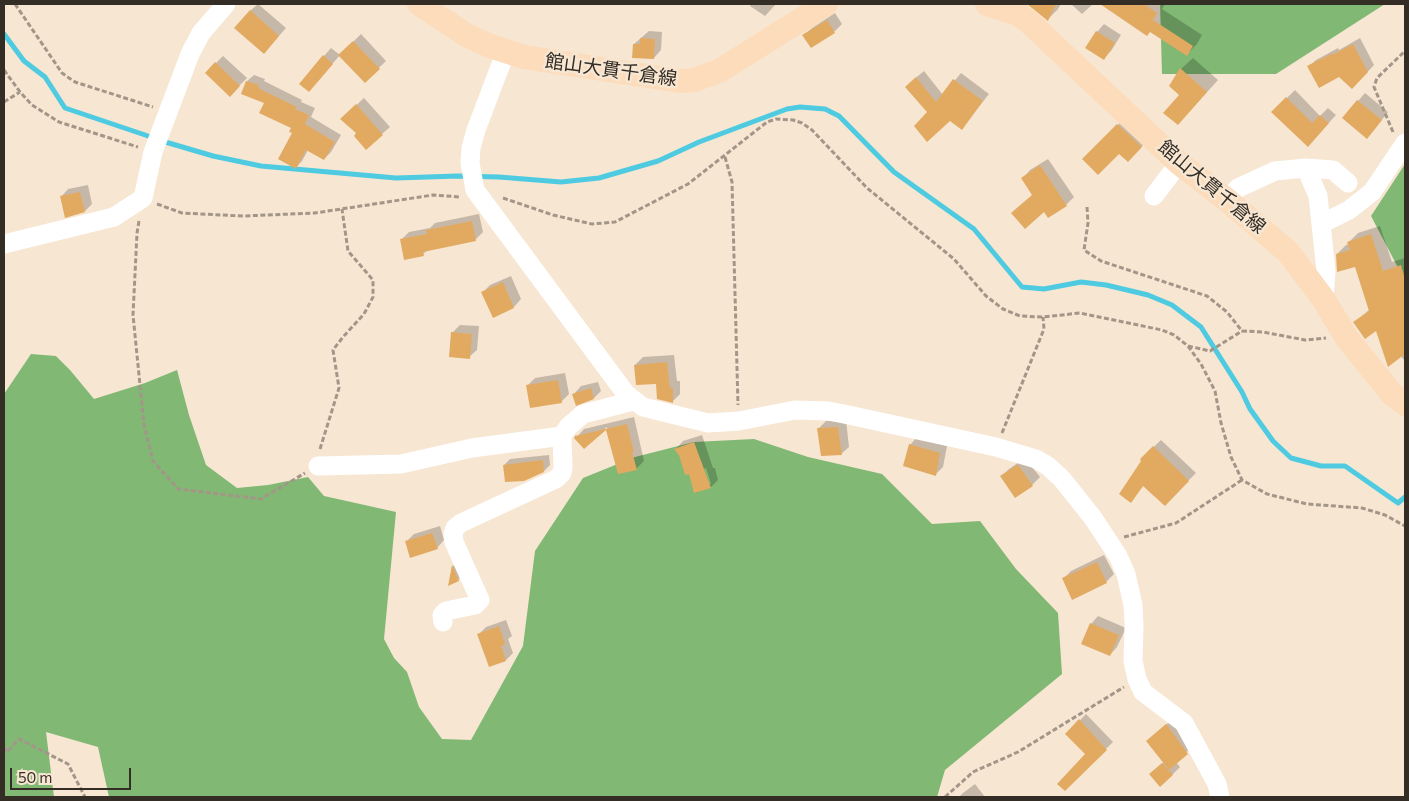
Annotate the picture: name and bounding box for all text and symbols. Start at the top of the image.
street label: 館山大貫千倉線 [544,49,678,91]
street label: 館山大貫千倉線 [1154,136,1270,238]
scale bar [12,758,134,790]
text: 50 m [18,768,52,786]

